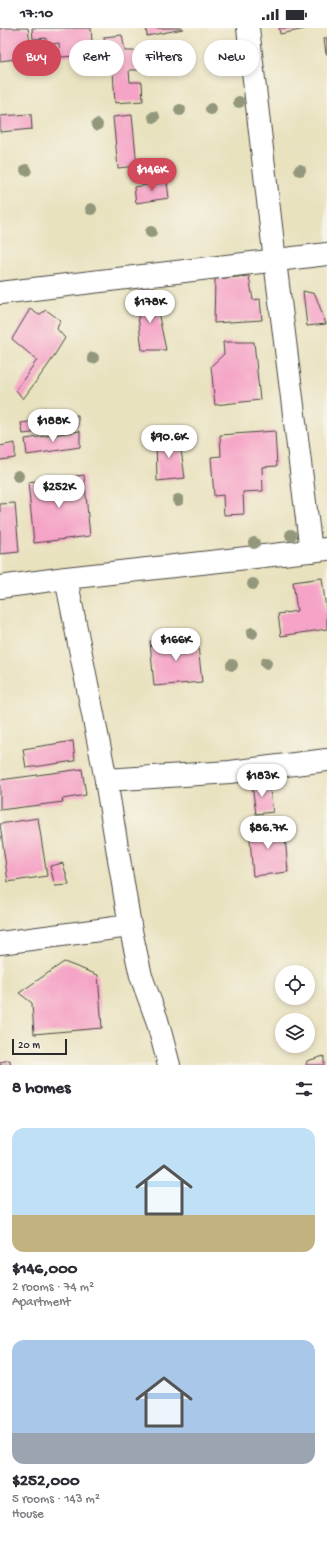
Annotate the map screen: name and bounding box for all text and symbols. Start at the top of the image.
text: 17:10 [20,5,53,23]
chip: Buy [12,40,61,76]
chip: Rent [69,40,124,76]
chip: Filters [132,40,196,76]
chip: New [204,40,259,76]
pin: $146K [124,158,180,192]
text: $146K [137,163,168,178]
pin: $178K [122,290,178,324]
text: $178K [134,295,166,310]
pin: $188K [25,409,81,443]
text: $188K [37,414,69,429]
pin: $90.6K [136,425,202,459]
text: $90.6K [150,430,188,445]
pin: $252K [31,475,87,509]
text: $252K [43,480,75,495]
pin: $166K [148,628,204,662]
text: $166K [160,633,192,648]
pin: $183K [234,764,290,798]
text: $183K [246,769,278,784]
pin: $86.7K [235,816,301,850]
text: $86.7K [249,821,287,836]
map controls [275,965,315,1053]
button: locate [275,965,315,1005]
button: layers [275,1013,315,1053]
scale bar [12,1037,67,1056]
text: 20 m [18,1040,40,1052]
icon: filters [293,1078,315,1100]
text: 8 homes [12,1079,70,1099]
icon: home [128,1154,200,1226]
text: $146,000 [12,1260,77,1280]
text: 2 rooms · 74 m² [12,1280,94,1295]
text: Apartment [12,1295,71,1310]
icon: home [128,1366,200,1438]
text: $252,000 [12,1472,80,1492]
text: 5 rooms · 143 m² [12,1492,100,1507]
text: House [12,1507,44,1522]

